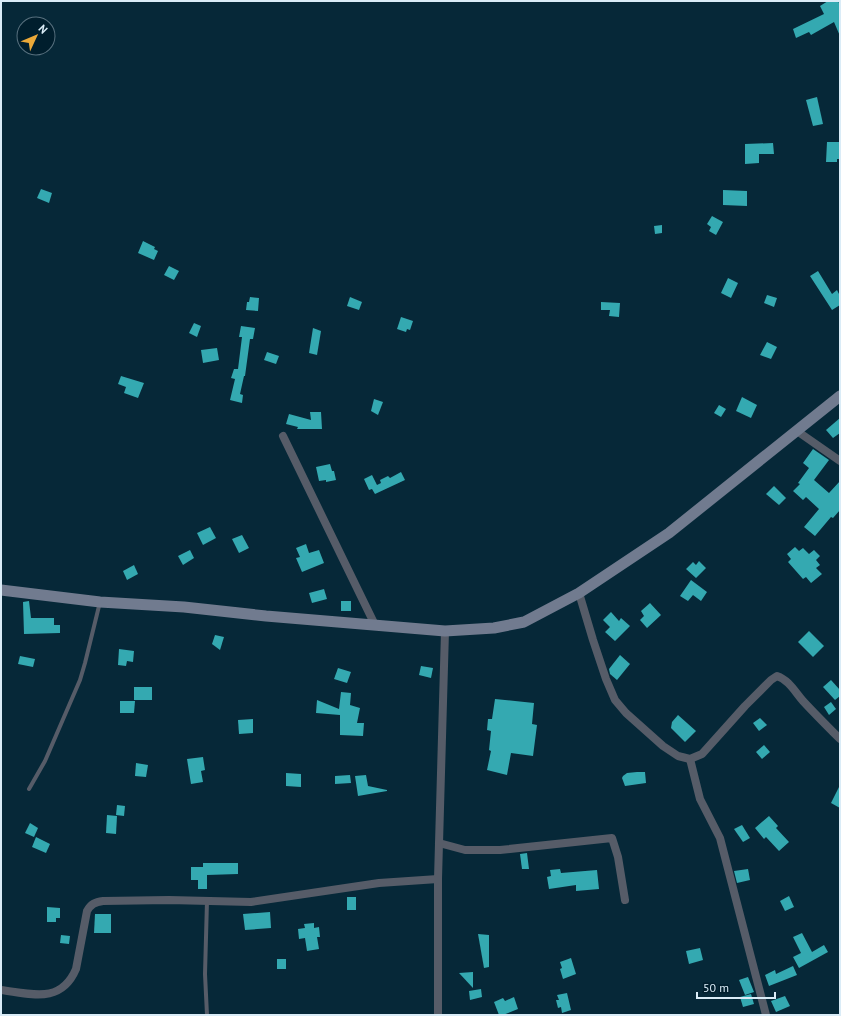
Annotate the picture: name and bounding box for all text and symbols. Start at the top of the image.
north arrow [16,16,56,56]
text: N [36,22,51,37]
scale bar [697,974,775,1000]
text: 50 m [703,980,729,995]

